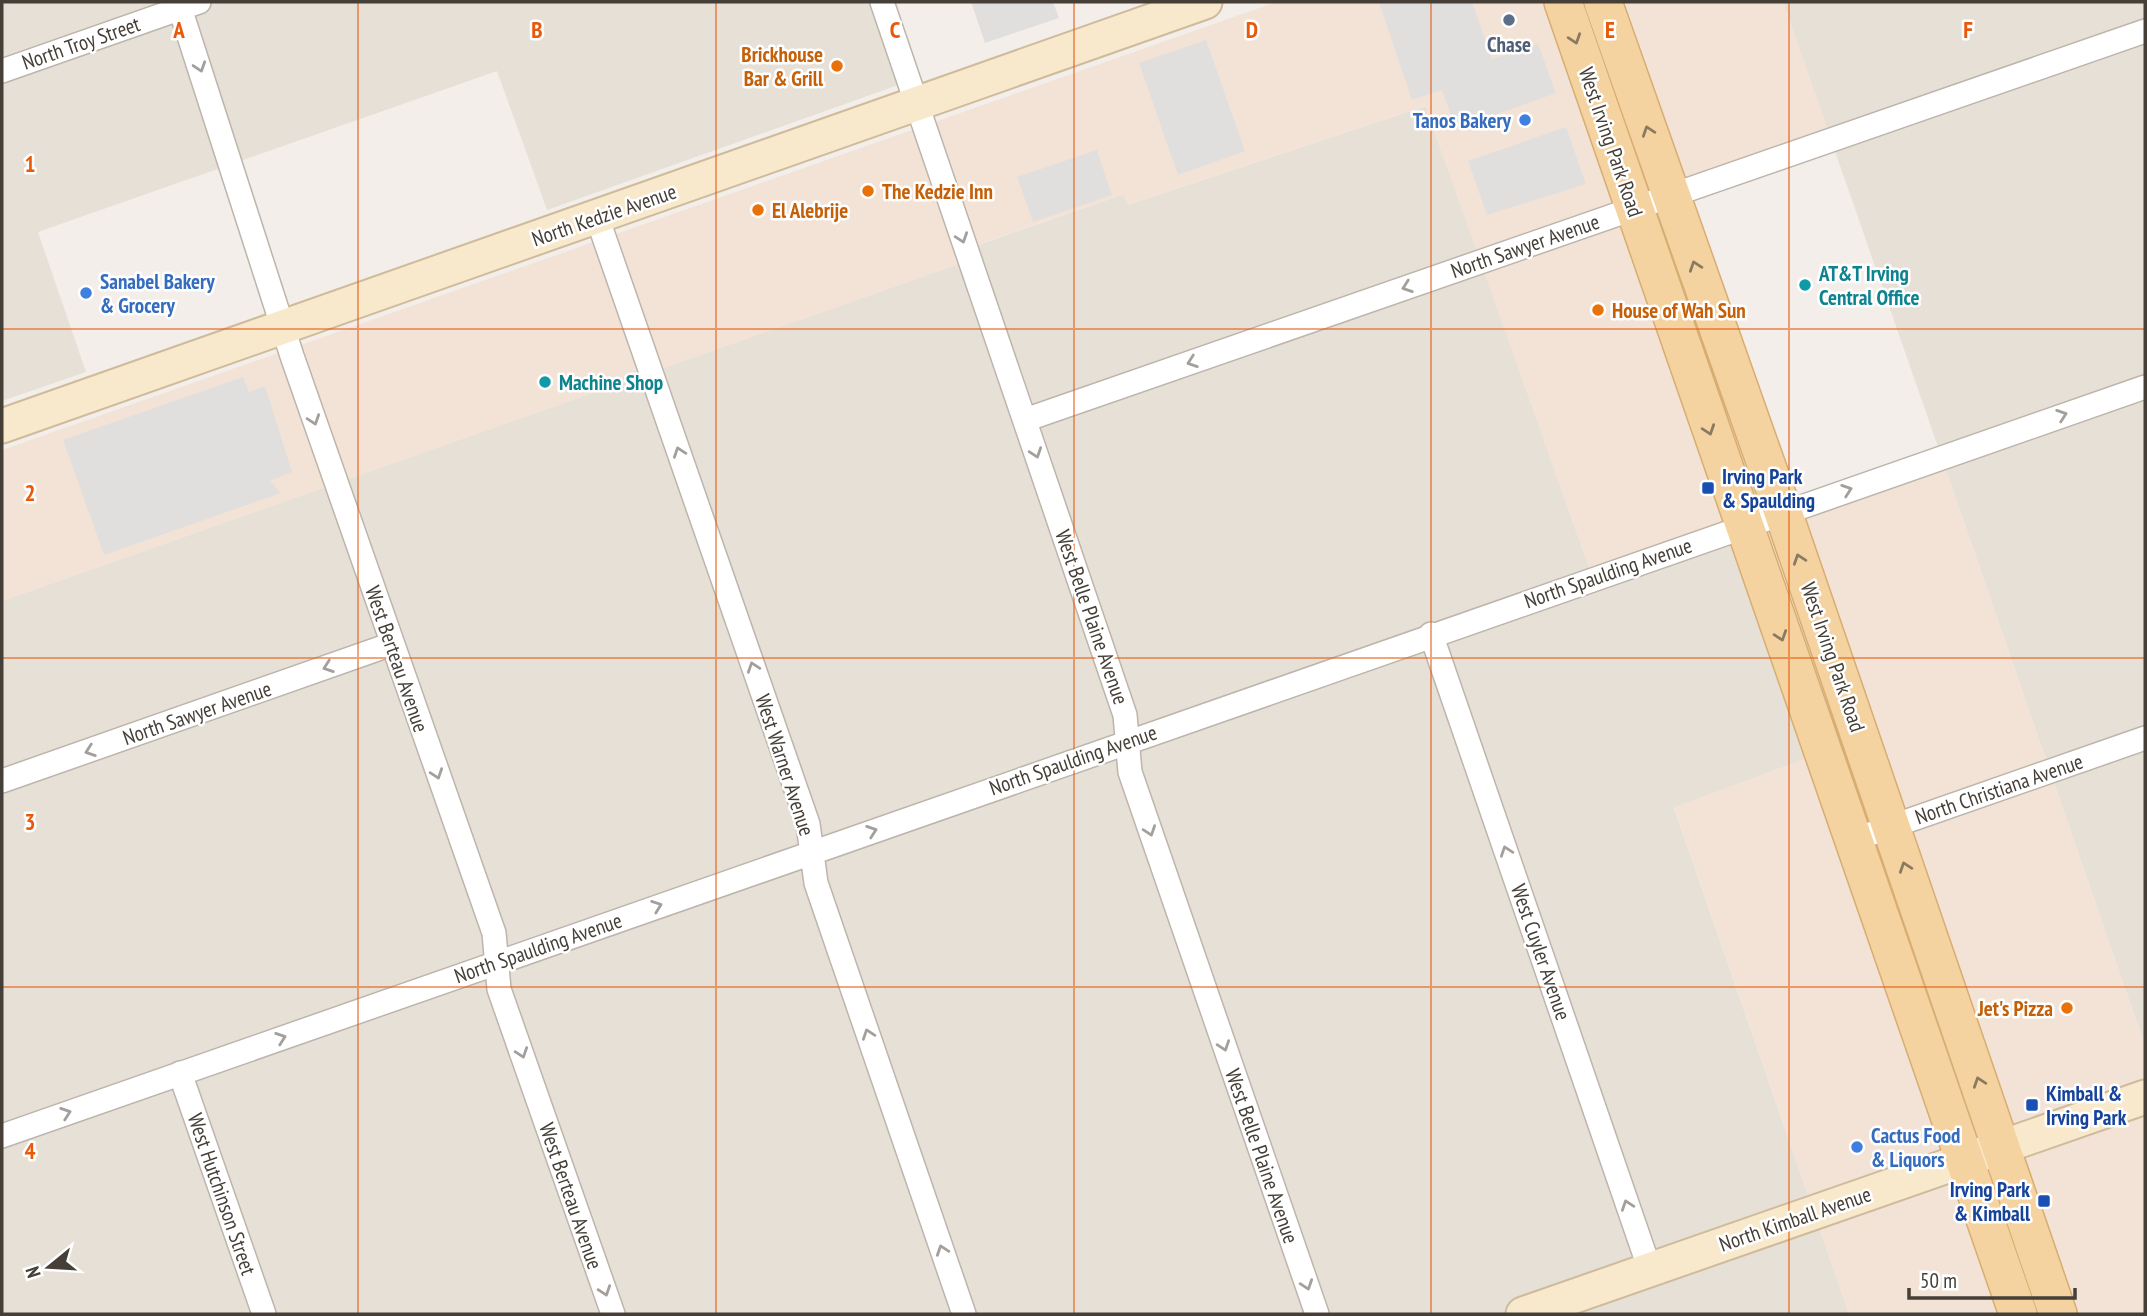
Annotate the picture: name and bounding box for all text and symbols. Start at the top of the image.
street label: North Troy Street [18,10,144,76]
marker: Chase [1501,12,1517,28]
text: A [172,15,185,44]
text: B [531,15,543,44]
text: C [890,15,901,44]
text: D [1246,15,1258,44]
text: E [1605,15,1615,44]
text: F [1963,15,1973,44]
place label: Chase [1487,31,1531,58]
one-way arrow [1567,33,1582,45]
place label: Brickhouse Bar & Grill [741,41,824,92]
marker: Brickhouse Bar & Grill [829,58,845,74]
one-way arrow [192,60,206,72]
street label: West Irving Park Road [1573,64,1649,220]
place label: Tanos Bakery [1413,107,1512,134]
marker: Tanos Bakery [1517,112,1533,128]
one-way arrow [1642,126,1656,138]
text: 1 [25,149,36,178]
street label: North Kedzie Avenue [528,178,680,252]
place label: The Kedzie Inn [882,178,993,205]
marker: The Kedzie Inn [860,183,876,199]
place label: El Alebrije [772,197,848,224]
marker: El Alebrije [750,202,766,218]
street label: North Sawyer Avenue [1447,208,1603,284]
one-way arrow [954,231,968,243]
one-way arrow [1689,260,1703,272]
place label: AT&T Irving Central Office [1818,260,1919,311]
place label: Sanabel Bakery & Grocery [100,268,215,319]
marker: AT&T Irving Central Office [1797,277,1813,293]
one-way arrow [1402,279,1414,293]
marker: Sanabel Bakery & Grocery [78,285,94,301]
place label: House of Wah Sun [1612,297,1746,324]
marker: House of Wah Sun [1590,302,1606,318]
one-way arrow [1187,354,1199,368]
place label: Machine Shop [559,369,663,396]
marker: Machine Shop [537,374,553,390]
one-way arrow [2056,409,2068,423]
one-way arrow [306,414,320,426]
one-way arrow [1701,424,1715,436]
one-way arrow [673,446,687,459]
one-way arrow [1028,447,1042,459]
place label: Irving Park & Spaulding [1722,463,1815,514]
text: 2 [25,478,36,507]
marker: Irving Park & Spaulding [1700,480,1716,496]
one-way arrow [1841,484,1853,498]
street label: West Belle Plaine Avenue [1049,526,1135,708]
street label: North Spaulding Avenue [1521,532,1695,614]
one-way arrow [1793,554,1807,566]
street label: West Irving Park Road [1795,579,1871,735]
street label: West Berteau Avenue [359,582,435,736]
one-way arrow [1773,630,1787,642]
one-way arrow [322,659,334,673]
one-way arrow [748,662,762,674]
street label: North Sawyer Avenue [119,675,275,751]
street label: West Warner Avenue [749,691,821,839]
street label: North Spaulding Avenue [986,719,1160,801]
one-way arrow [84,742,96,756]
street label: North Christiana Avenue [1912,748,2086,830]
one-way arrow [429,767,443,779]
text: 3 [25,807,36,836]
one-way arrow [866,825,878,839]
one-way arrow [1142,825,1156,837]
one-way arrow [1500,846,1514,858]
one-way arrow [1899,861,1913,873]
street label: West Cuyler Avenue [1505,880,1577,1024]
one-way arrow [651,900,663,914]
street label: North Spaulding Avenue [451,907,625,989]
place label: Jet's Pizza [1977,995,2053,1022]
marker: Jet's Pizza [2059,1000,2075,1016]
one-way arrow [862,1029,876,1041]
one-way arrow [274,1032,286,1046]
one-way arrow [1216,1040,1230,1052]
one-way arrow [514,1047,528,1059]
street label: West Belle Plaine Avenue [1219,1065,1305,1247]
one-way arrow [1973,1076,1987,1088]
place label: Kimball & Irving Park [2046,1080,2127,1131]
marker: Kimball & Irving Park [2024,1097,2040,1113]
one-way arrow [60,1107,72,1121]
street label: West Hutchinson Street [182,1110,262,1279]
street label: West Berteau Avenue [533,1119,609,1273]
place label: Cactus Food & Liquors [1871,1122,1960,1173]
text: 4 [25,1136,36,1165]
marker: Cactus Food & Liquors [1849,1139,1865,1155]
place label: Irving Park & Kimball [1950,1176,2031,1227]
street label: North Kimball Avenue [1715,1180,1875,1258]
marker: Irving Park & Kimball [2036,1193,2052,1209]
one-way arrow [1621,1200,1635,1212]
north arrow [14,1232,84,1302]
one-way arrow [936,1244,950,1256]
scale bar [1909,1256,2075,1300]
text: N [20,1264,46,1281]
text: 50 m [1920,1267,1957,1294]
one-way arrow [1299,1278,1313,1290]
one-way arrow [597,1285,611,1297]

